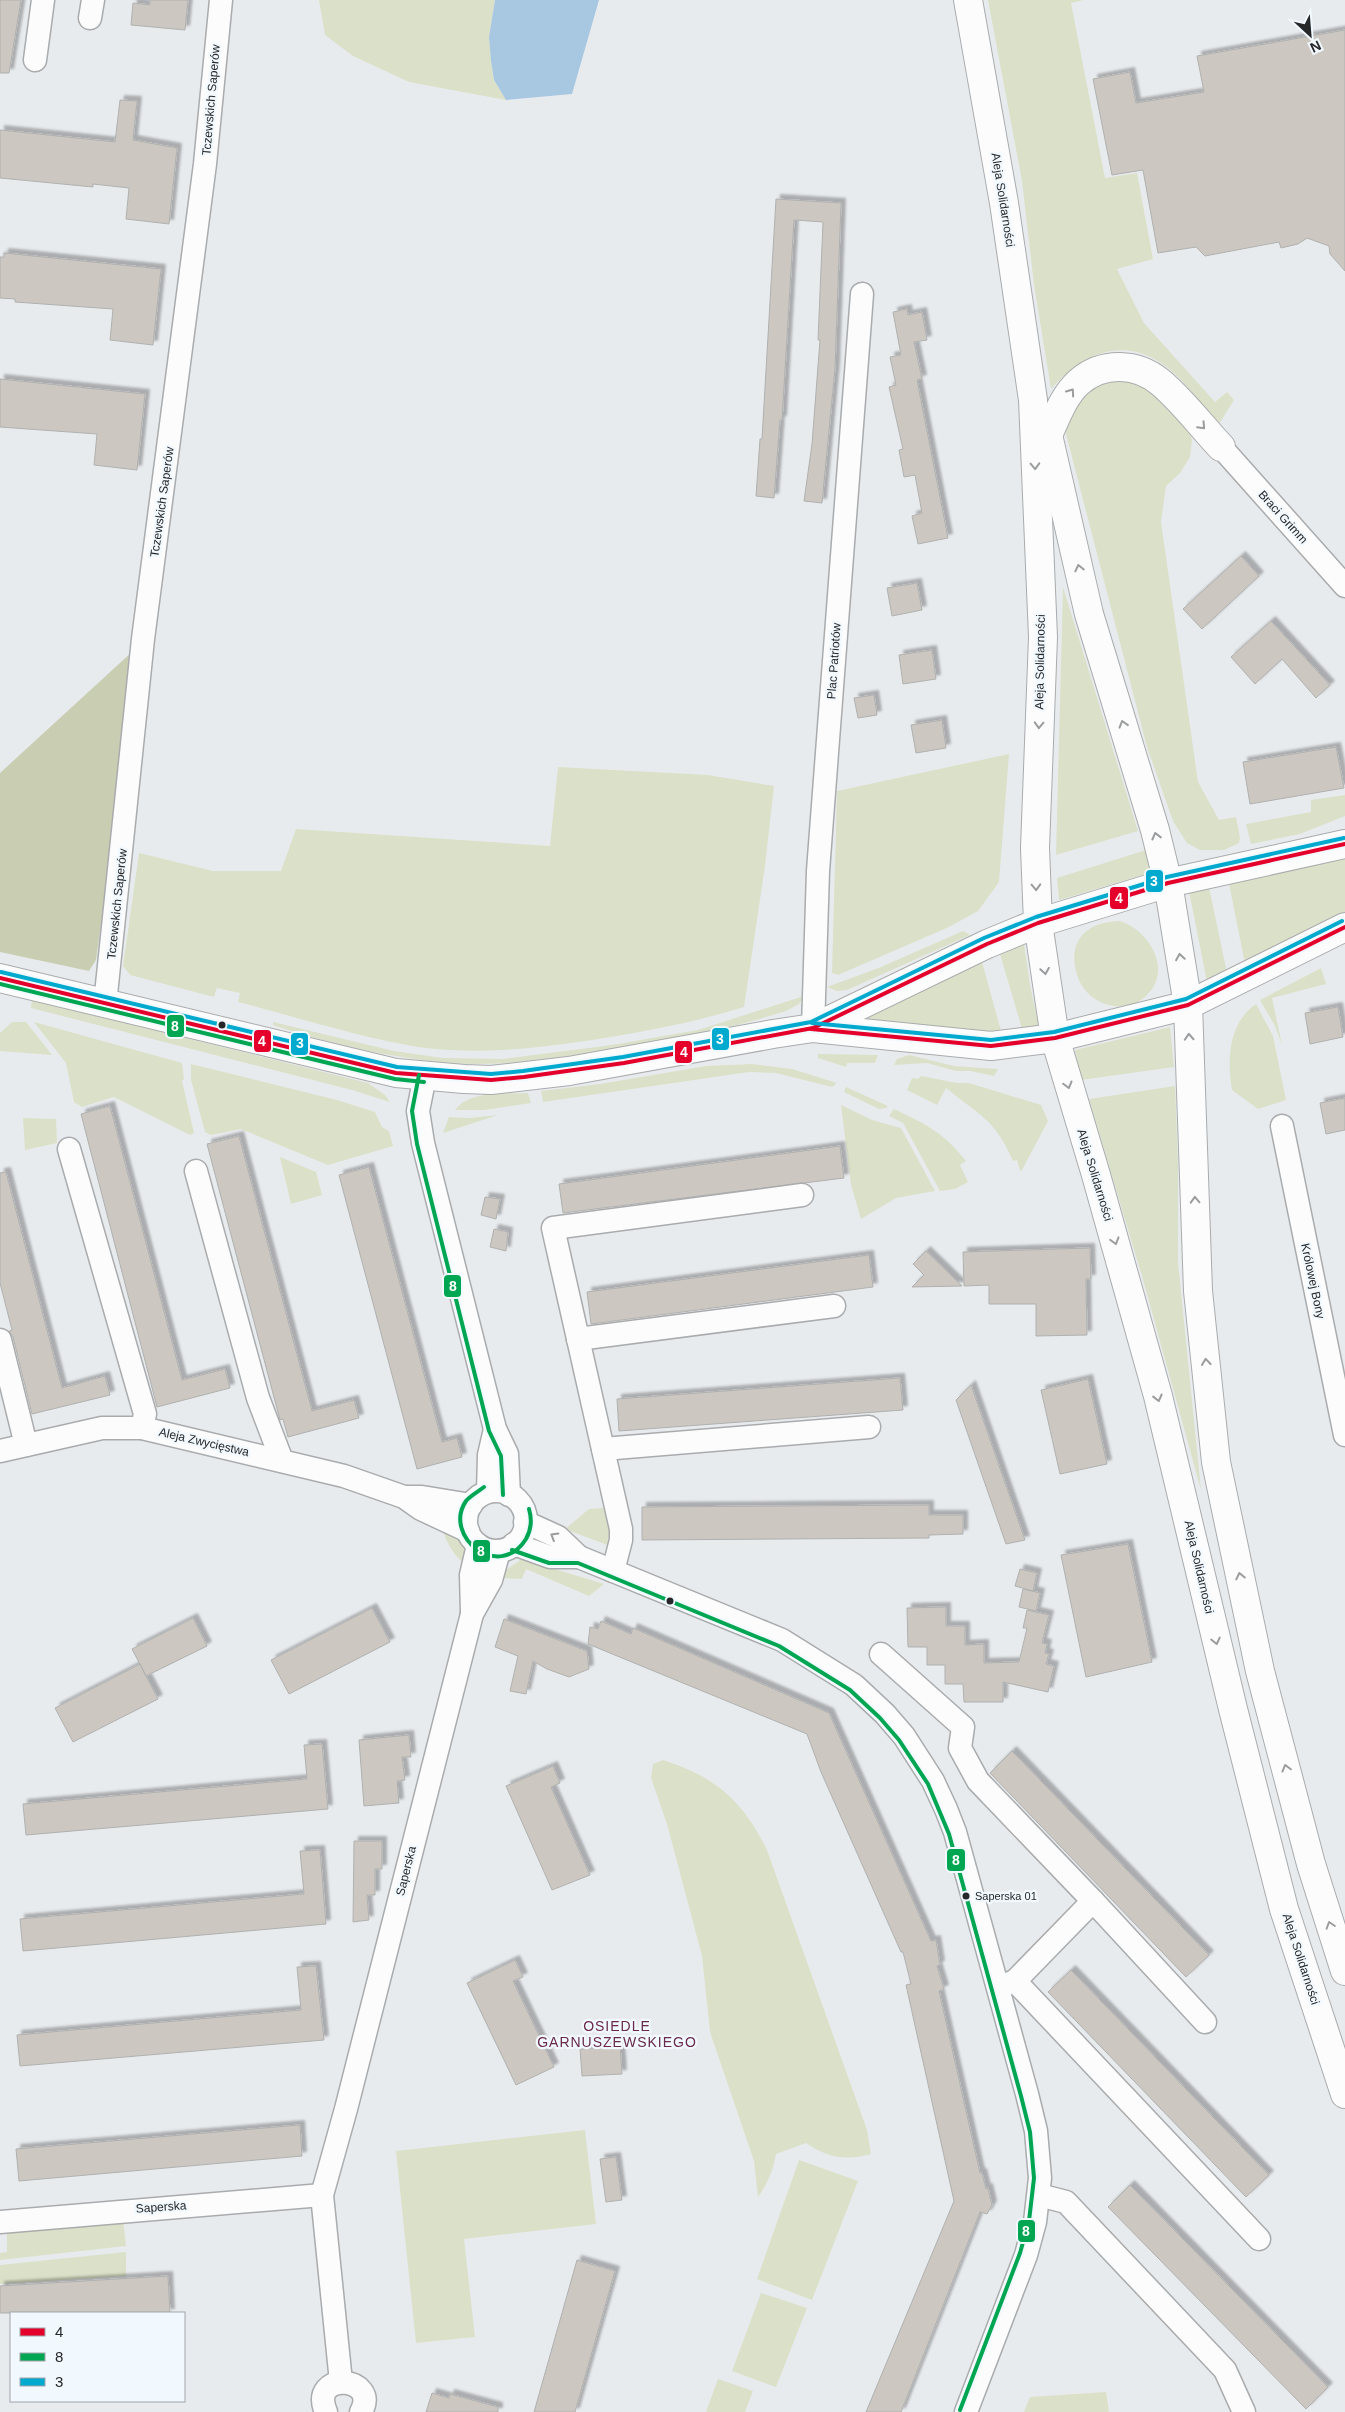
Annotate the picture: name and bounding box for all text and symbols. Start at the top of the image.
north arrow [1285,10,1335,60]
text: N [1308,37,1324,56]
street label: Tczewskich Saperów [199,44,223,156]
street label: Aleja Solidarności [989,152,1017,248]
one-way arrow [1065,389,1074,398]
one-way arrow [1196,421,1205,430]
street label: Tczewskich Saperów [147,446,177,558]
one-way arrow [1030,463,1041,471]
street label: Braci Grimm [1255,488,1311,546]
one-way arrow [1074,563,1085,572]
street label: Aleja Solidarności [1032,614,1048,710]
street label: Plac Patriotów [824,622,844,700]
one-way arrow [1119,720,1129,728]
one-way arrow [1034,721,1045,729]
one-way arrow [1152,832,1162,840]
street label: Tczewskich Saperów [104,848,130,960]
line badge: 3 [1145,869,1164,893]
text: 3 [1150,873,1158,889]
one-way arrow [1031,883,1042,891]
line badge: 4 [1109,886,1129,910]
text: 4 [1115,890,1123,906]
one-way arrow [1175,953,1186,961]
one-way arrow [1039,968,1050,976]
line badge: 8 [166,1014,185,1038]
text: 8 [171,1018,179,1034]
unlabelled marker [217,1020,227,1030]
line badge: 3 [711,1027,730,1051]
line badge: 4 [253,1029,272,1053]
text: 3 [716,1031,724,1047]
line badge: 3 [290,1032,309,1056]
text: 4 [258,1033,266,1049]
one-way arrow [1184,1033,1195,1041]
text: 3 [296,1035,304,1051]
line badge: 4 [674,1040,693,1064]
text: 4 [680,1044,688,1060]
one-way arrow [1063,1081,1073,1089]
street label: Aleja Solidarności [1074,1127,1116,1223]
one-way arrow [1190,1195,1201,1203]
one-way arrow [1109,1237,1119,1245]
street label: Królowej Bony [1298,1242,1328,1320]
line badge: 8 [443,1274,462,1298]
text: 8 [449,1278,457,1294]
one-way arrow [1201,1357,1212,1365]
one-way arrow [1152,1393,1163,1402]
street label: Aleja Zwycięstwa [158,1425,251,1459]
street label: Aleja Solidarności [1181,1519,1217,1615]
one-way arrow [551,1533,560,1543]
line badge: 8 [472,1539,491,1563]
text: 8 [477,1543,485,1559]
one-way arrow [1235,1572,1246,1581]
unlabelled marker [665,1596,675,1606]
one-way arrow [1210,1636,1221,1645]
one-way arrow [1281,1764,1292,1773]
street label: Saperska [393,1844,419,1897]
line badge: 8 [946,1848,966,1872]
text: 8 [952,1852,960,1868]
place label: Saperska 01 [975,1890,1037,1902]
marker: Saperska 01 [961,1891,971,1901]
street label: Aleja Solidarności [1280,1911,1322,2007]
one-way arrow [1326,1921,1336,1929]
district label: OSIEDLE GARNUSZEWSKIEGO [537,2018,697,2050]
street label: Saperska [135,2198,187,2216]
line badge: 8 [1017,2219,1036,2243]
text: 8 [1022,2223,1030,2239]
legend [10,2312,185,2402]
text: 4 [55,2323,63,2340]
text: 8 [55,2348,63,2365]
text: 3 [55,2373,63,2390]

